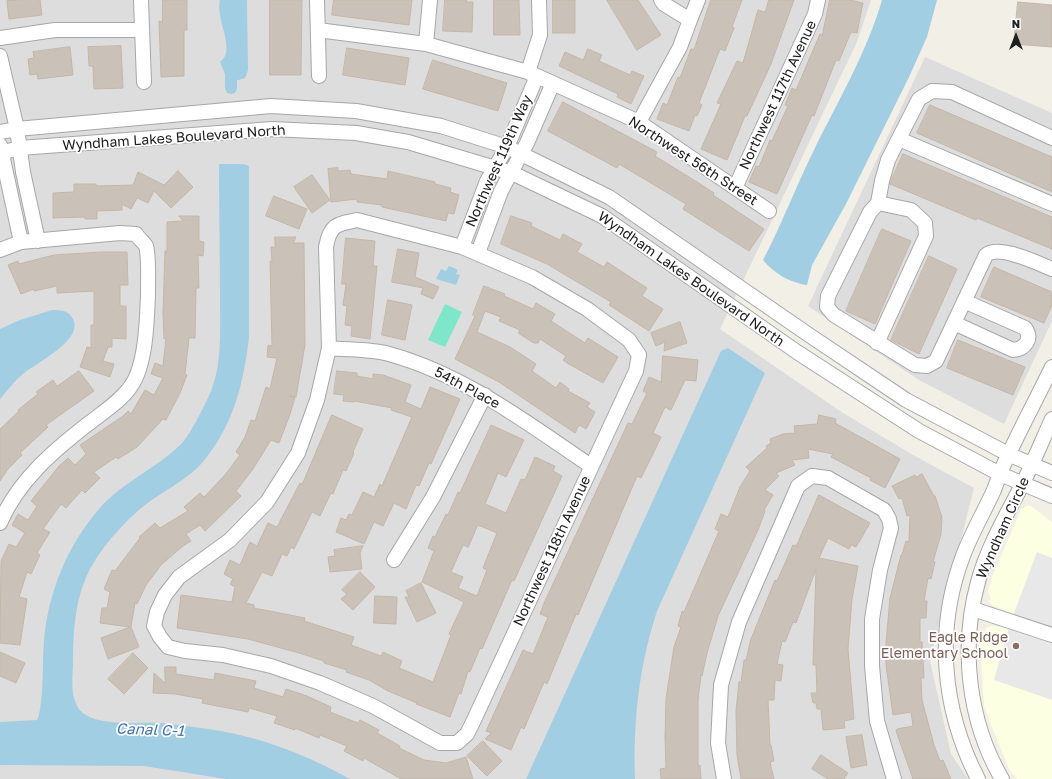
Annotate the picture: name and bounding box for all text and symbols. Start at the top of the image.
north arrow [996,16,1036,56]
text: N [1012,17,1020,30]
street label: Northwest 117th Avenue [736,18,820,172]
street label: Northwest 119th Way [462,92,536,230]
street label: Northwest 56th Street [625,113,761,209]
street label: Wyndham Lakes Boulevard North [62,122,286,154]
street label: Wyndham Lakes Boulevard North [595,208,787,350]
street label: 54th Place [431,364,503,412]
street label: Northwest 118th Avenue [510,473,594,629]
street label: Wyndham Circle [973,475,1033,581]
place label: Eagle Ridge Elementary School [881,630,1008,662]
marker: Eagle Ridge Elementary School [1011,641,1021,651]
water label: Canal C-1 [116,720,184,740]

